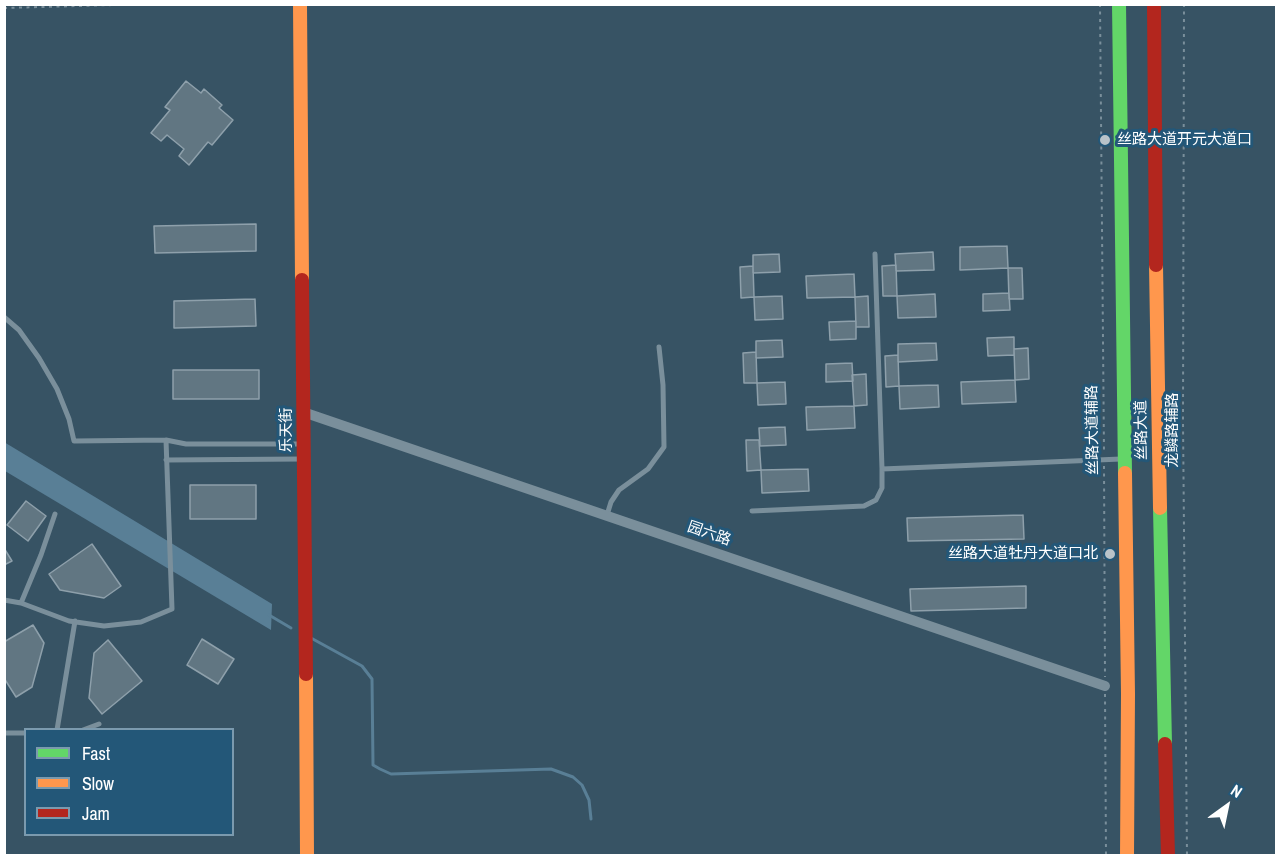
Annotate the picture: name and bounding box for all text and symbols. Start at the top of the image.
place label: 丝路大道开元大道口 [1117,131,1252,149]
marker: 丝路大道开元大道口 [1098,133,1112,147]
street label: 丝路大道辅路 [1083,385,1103,475]
street label: 龙鳞路辅路 [1164,393,1182,467]
street label: 丝路大道 [1132,400,1152,460]
street label: 乐天街 [278,408,296,452]
street label: 园六路 [685,518,733,550]
place label: 丝路大道牡丹大道口北 [948,545,1098,563]
marker: 丝路大道牡丹大道口北 [1103,547,1117,561]
legend [24,728,234,836]
text: Fast [82,741,110,766]
text: Slow [82,771,114,796]
north arrow [1197,776,1257,836]
text: N [1227,779,1247,803]
text: Jam [82,801,110,826]

